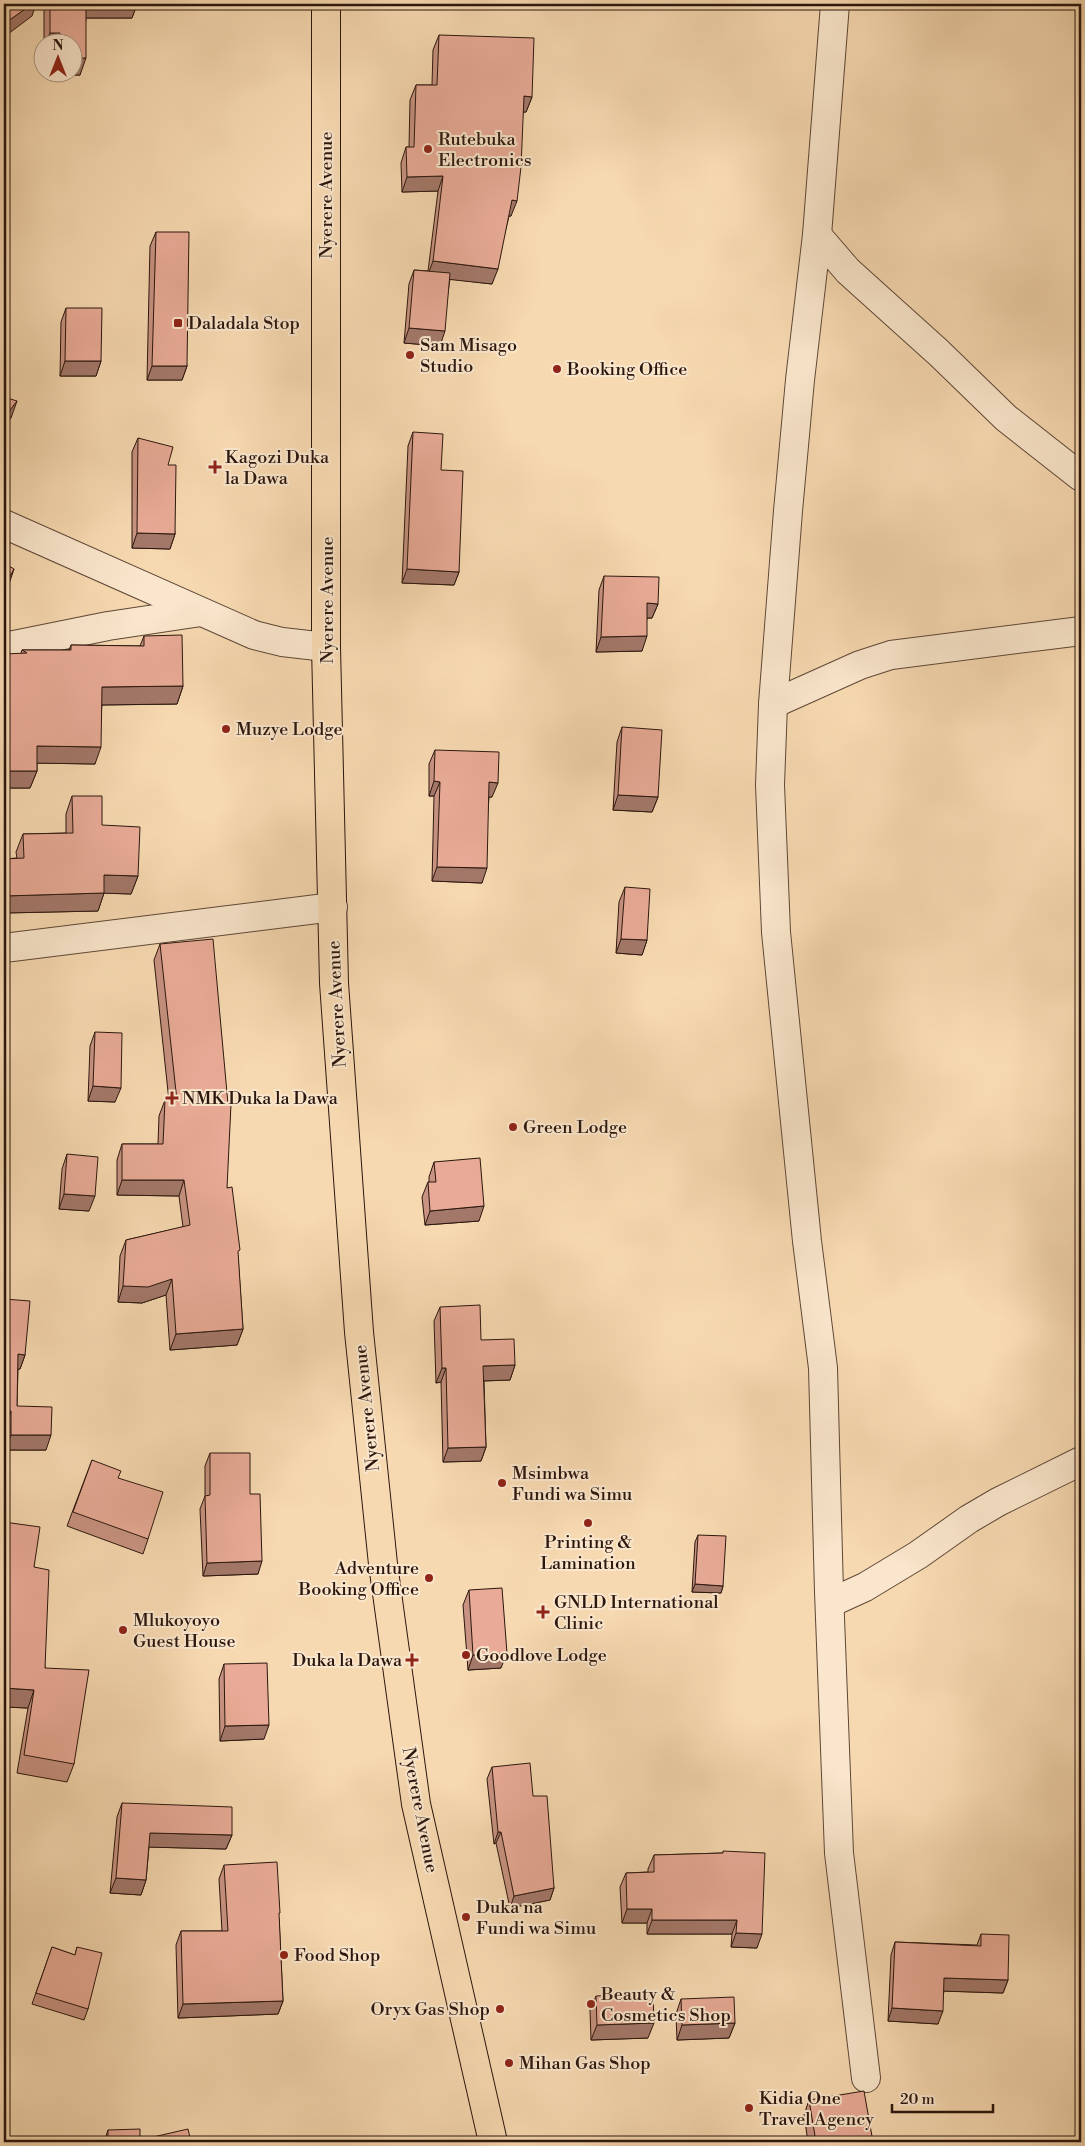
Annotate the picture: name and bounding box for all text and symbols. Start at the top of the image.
north arrow [32,32,82,82]
text: N [52,37,64,55]
place label: Rutebuka Electronics [438,128,532,172]
street label: Nyerere Avenue [315,131,338,259]
marker: Rutebuka Electronics [422,143,434,155]
place label: Daladala Stop [188,312,300,335]
marker: Daladala Stop [172,317,184,329]
place label: Sam Misago Studio [420,334,517,378]
marker: Sam Misago Studio [404,349,416,361]
place label: Booking Office [566,358,687,381]
marker: Booking Office [551,363,563,375]
place label: Kagozi Duka la Dawa [225,446,330,490]
marker: Kagozi Duka la Dawa [209,461,221,473]
street label: Nyerere Avenue [316,536,339,664]
place label: Muzye Lodge [236,718,343,741]
marker: Muzye Lodge [220,723,232,735]
street label: Nyerere Avenue [322,940,352,1068]
place label: NMK Duka la Dawa [182,1087,339,1110]
marker: NMK Duka la Dawa [166,1092,178,1104]
place label: Green Lodge [523,1116,627,1139]
marker: Green Lodge [507,1121,519,1133]
street label: Nyerere Avenue [349,1343,385,1473]
place label: Msimbwa Fundi wa Simu [512,1462,633,1506]
marker: Msimbwa Fundi wa Simu [496,1477,508,1489]
marker: Printing & Lamination [582,1517,594,1529]
place label: Printing & Lamination [540,1531,636,1575]
place label: Adventure Booking Office [298,1557,419,1601]
marker: Adventure Booking Office [423,1572,435,1584]
place label: GNLD International Clinic [554,1591,719,1635]
marker: GNLD International Clinic [536,1605,550,1619]
place label: Mlukoyoyo Guest House [133,1609,236,1653]
marker: Mlukoyoyo Guest House [117,1624,129,1636]
place label: Goodlove Lodge [476,1644,607,1667]
place label: Duka la Dawa [292,1649,403,1672]
marker: Goodlove Lodge [460,1649,472,1661]
marker: Duka la Dawa [406,1654,418,1666]
street label: Nyerere Avenue [397,1745,443,1875]
place label: Duka na Fundi wa Simu [476,1896,597,1940]
marker: Duka na Fundi wa Simu [460,1911,472,1923]
place label: Food Shop [294,1944,380,1967]
marker: Food Shop [278,1949,290,1961]
place label: Beauty & Cosmetics Shop [600,1983,731,2027]
place label: Oryx Gas Shop [370,1998,490,2021]
marker: Beauty & Cosmetics Shop [585,1998,597,2010]
marker: Oryx Gas Shop [494,2003,506,2015]
place label: Mihan Gas Shop [519,2052,651,2075]
marker: Mihan Gas Shop [503,2057,515,2069]
scale bar [892,2081,994,2113]
place label: Kidia One Travel Agency [759,2087,874,2131]
text: 20 m [900,2090,935,2109]
marker: Kidia One Travel Agency [743,2102,755,2114]

